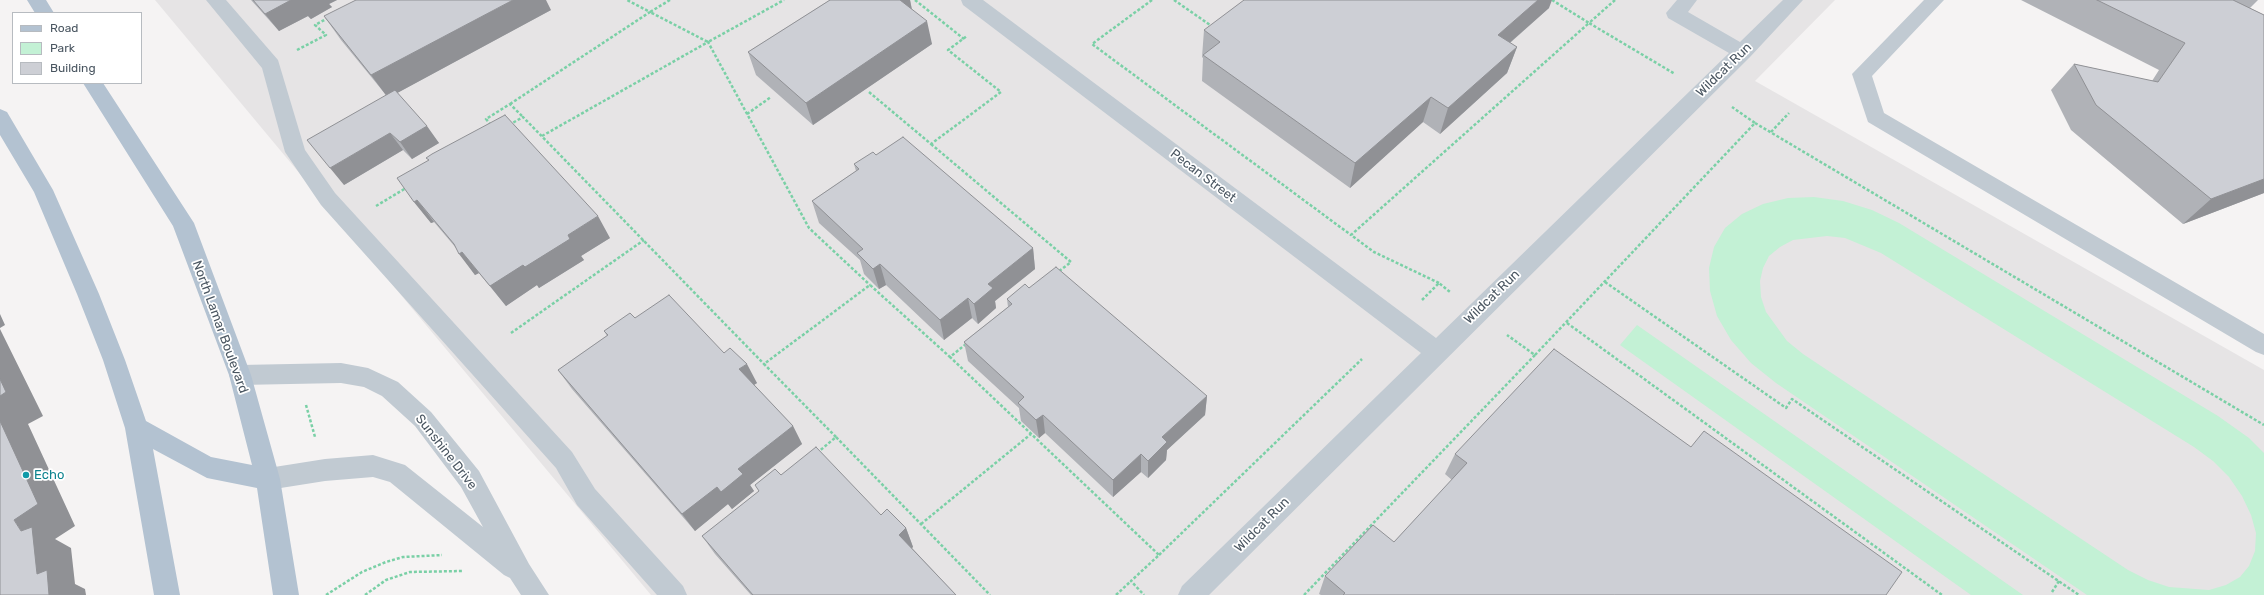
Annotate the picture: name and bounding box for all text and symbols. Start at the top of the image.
legend [12,12,142,84]
text: Road [50,21,78,35]
street label: Wildcat Run [1693,40,1755,100]
text: Park [50,41,75,55]
text: Building [50,61,96,75]
street label: Pecan Street [1167,146,1239,206]
street label: North Lamar Boulevard [189,259,251,395]
street label: Wildcat Run [1461,267,1523,327]
street label: Sunshine Drive [412,411,480,493]
place label: Echo [34,467,64,483]
marker: Echo [21,470,31,480]
street label: Wildcat Run [1231,494,1293,556]

